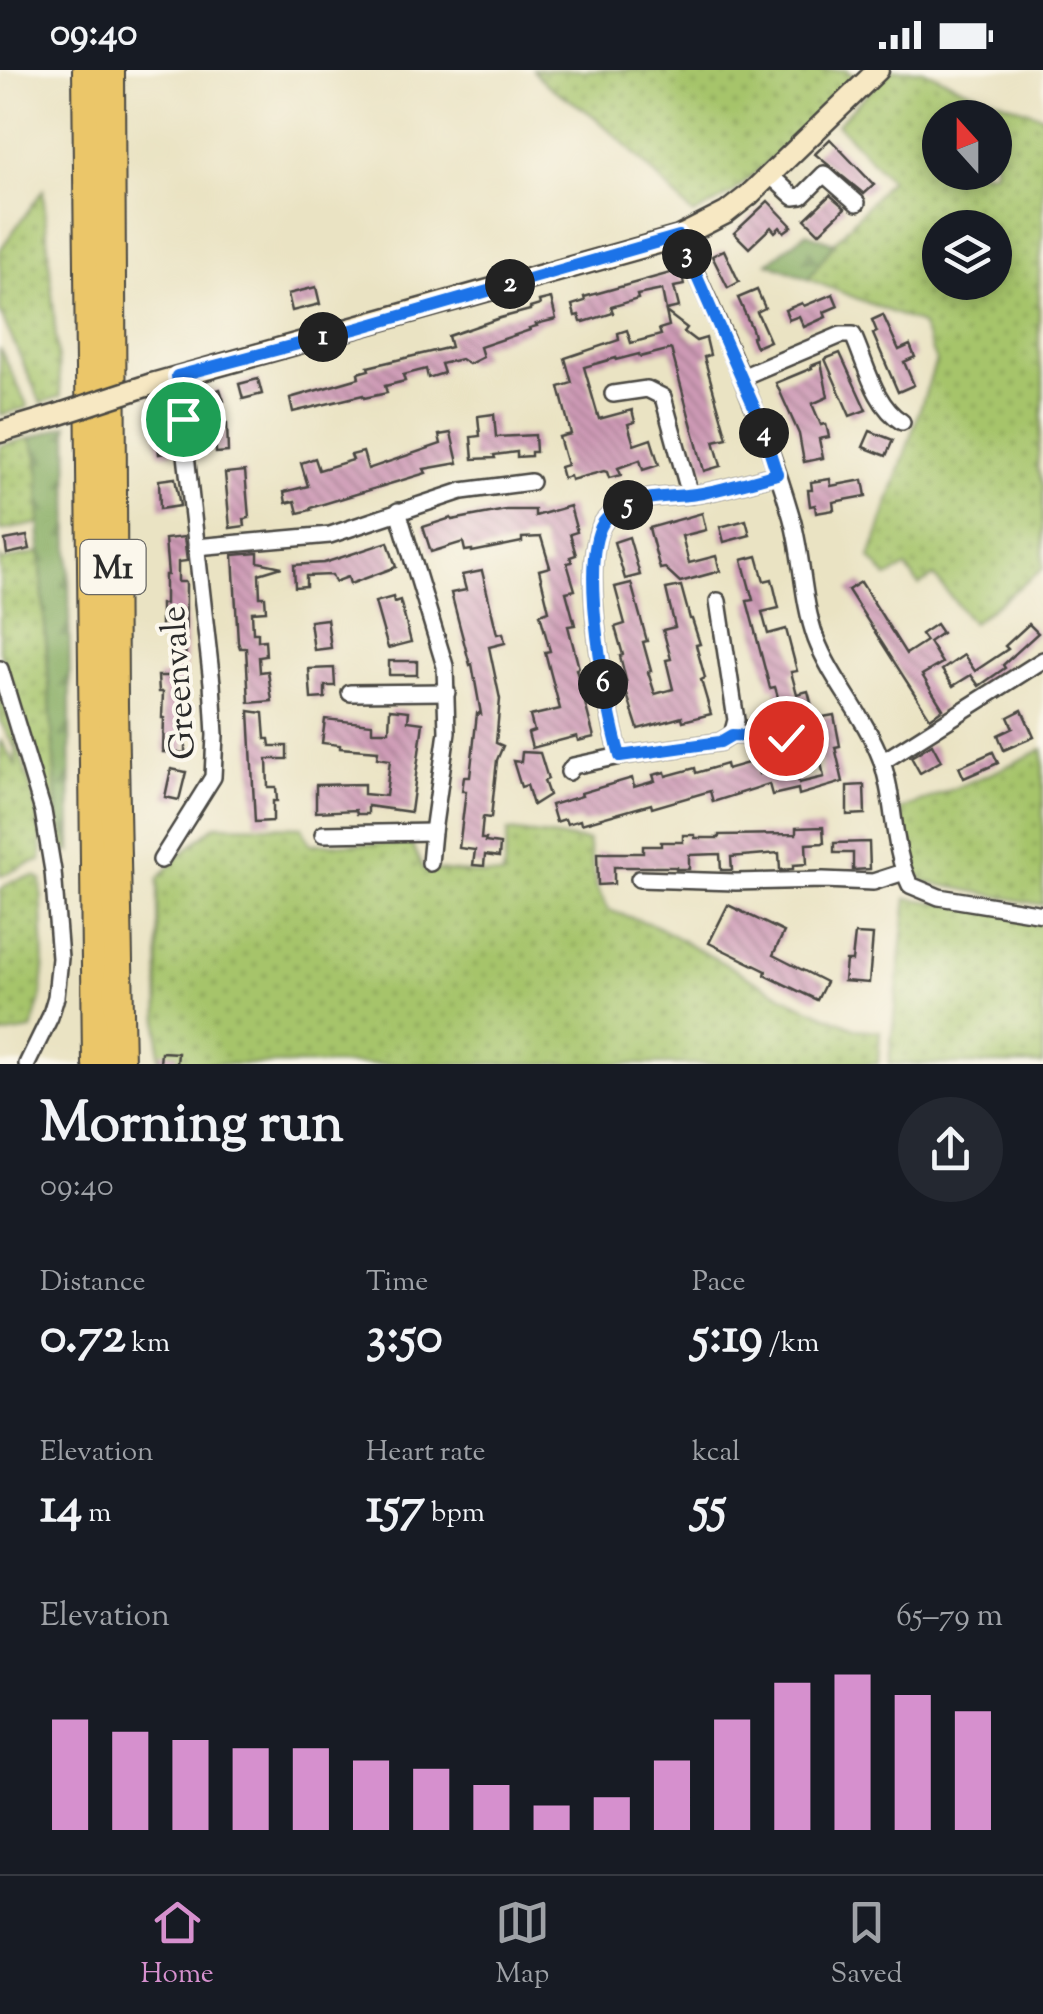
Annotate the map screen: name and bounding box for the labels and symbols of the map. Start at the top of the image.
north arrow [922,100,1012,190]
pin: 3 [662,229,712,279]
pin: 2 [485,259,535,309]
pin: 1 [298,312,348,362]
pin [141,377,226,462]
pin: 4 [739,408,789,458]
pin: 5 [603,480,653,530]
road number: M1 [80,540,146,594]
street label: Greenvale [150,604,211,761]
pin: 6 [578,659,628,709]
pin [744,696,829,781]

